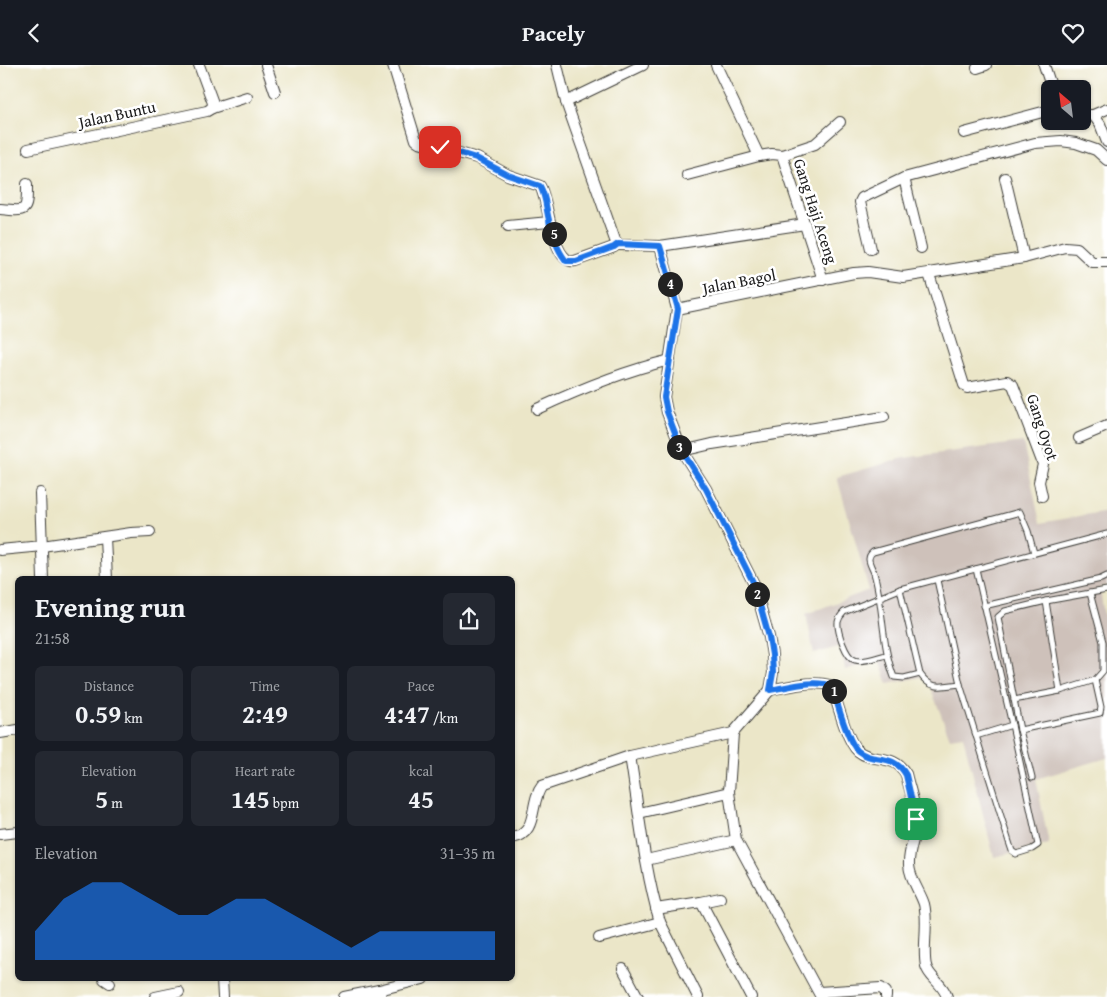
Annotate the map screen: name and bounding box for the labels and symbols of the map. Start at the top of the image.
north arrow [1041,80,1091,130]
street label: Jalan Buntu [74,94,158,134]
pin [419,126,461,168]
street label: Gang Haji Aceng [788,155,844,267]
pin: 5 [542,221,566,247]
street label: Jalan Bagol [698,262,778,300]
pin: 4 [658,271,682,297]
street label: Gang Oyot [1021,391,1065,464]
pin: 3 [666,435,692,459]
pin: 2 [744,581,770,607]
pin: 1 [822,679,846,703]
pin [895,798,937,840]

